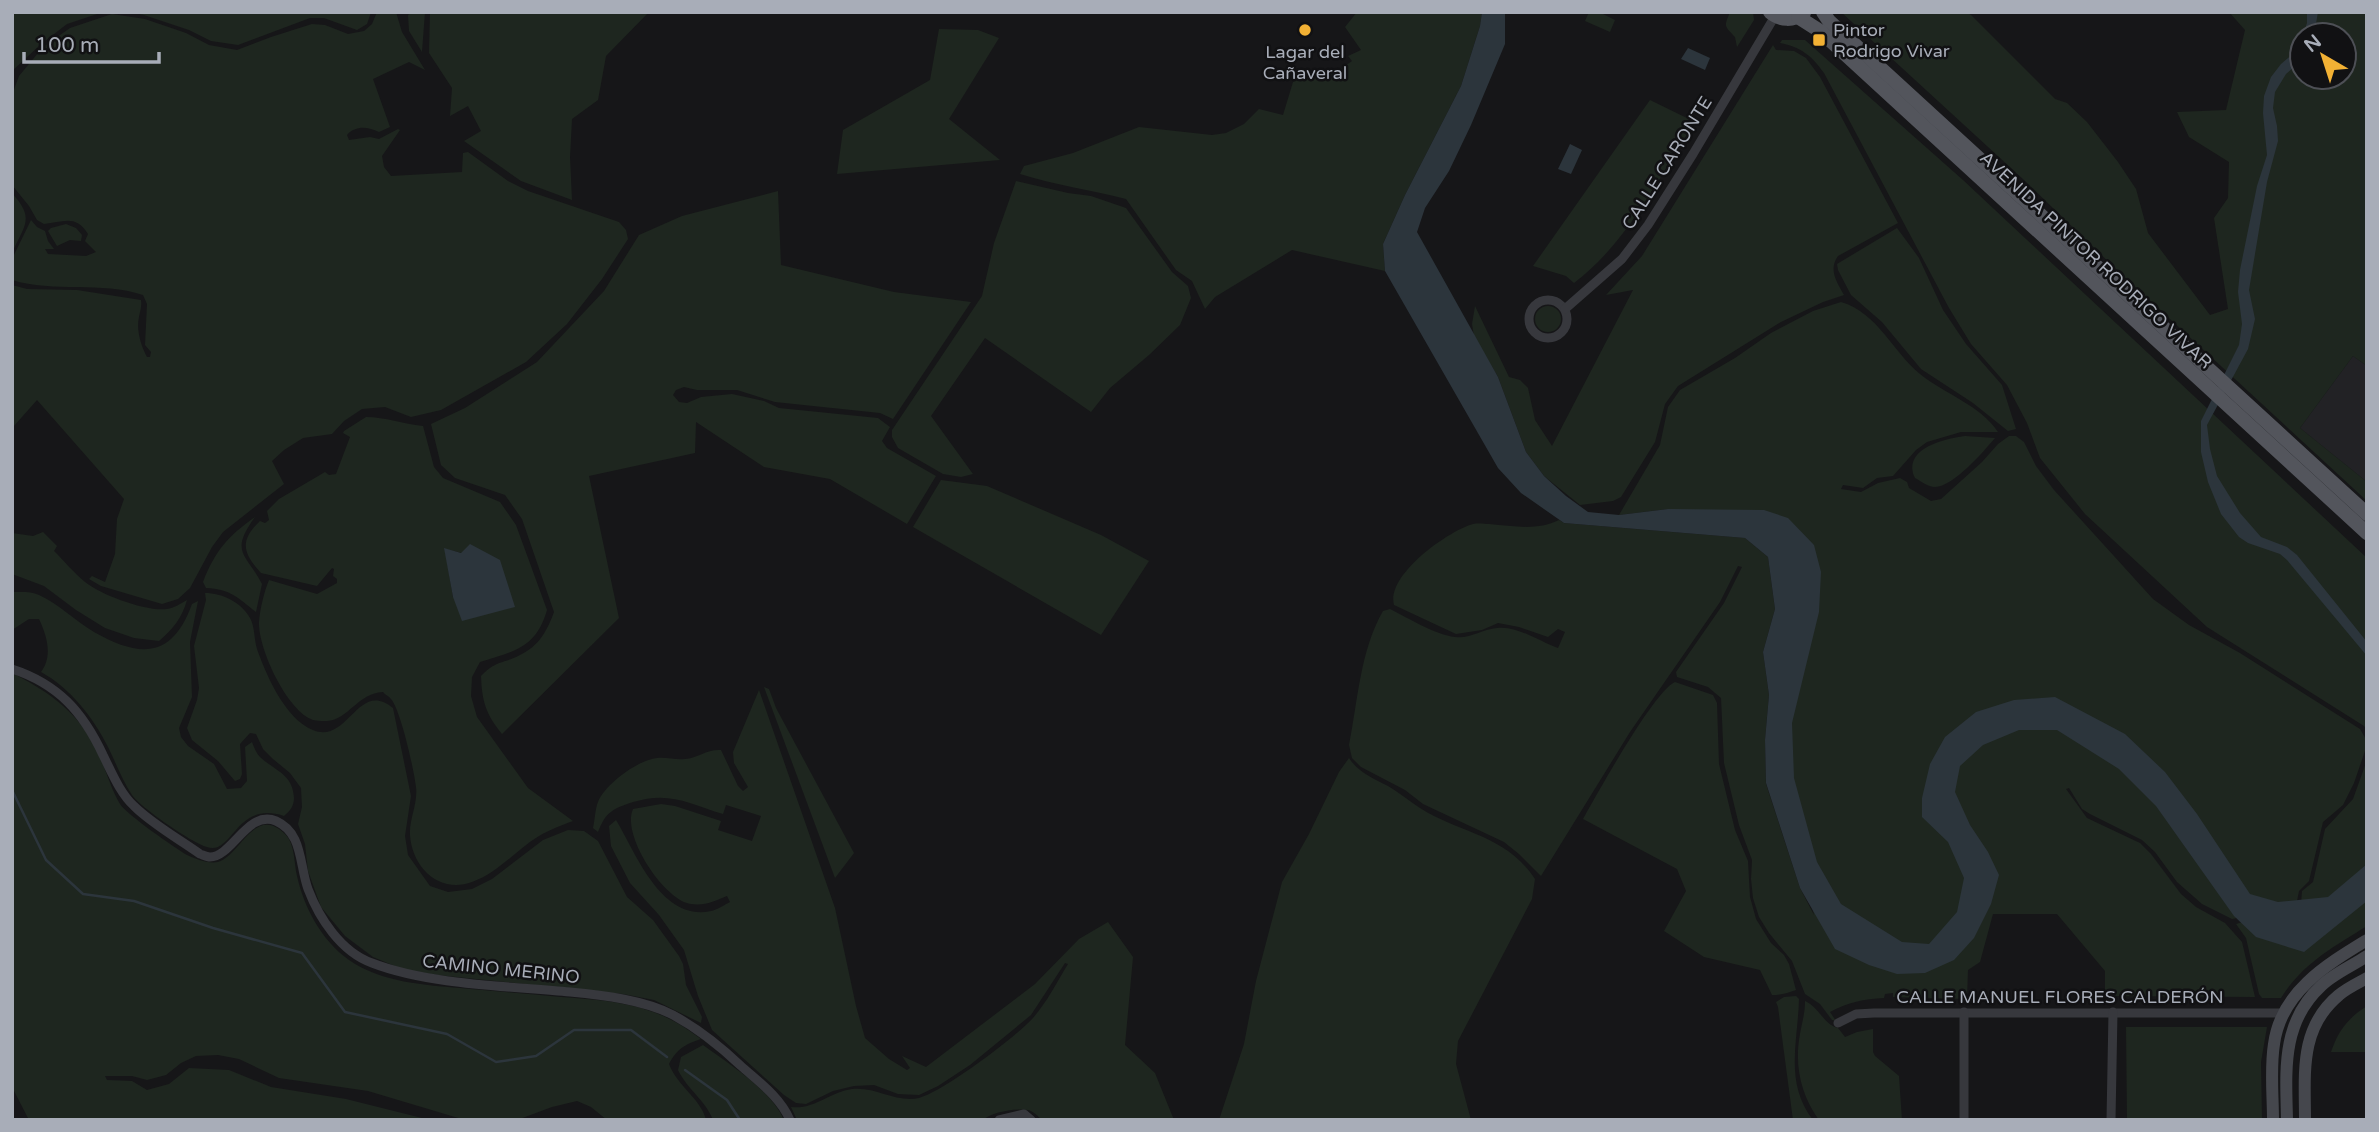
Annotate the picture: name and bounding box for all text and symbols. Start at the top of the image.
place label: Pintor Rodrigo Vivar [1833,19,1950,62]
scale bar [24,21,159,65]
north arrow [2288,21,2358,91]
marker: Lagar del Cañaveral [1297,22,1313,38]
text: N [2300,30,2326,57]
marker: Pintor Rodrigo Vivar [1811,32,1827,48]
text: 100 m [35,33,99,58]
place label: Lagar del Cañaveral [1263,41,1347,84]
street label: CALLE CARONTE [1617,92,1717,234]
street label: AVENIDA PINTOR RODRIGO VIVAR [1975,146,2217,374]
street label: CAMINO MERINO [421,950,581,988]
street label: CALLE MANUEL FLORES CALDERÓN [1896,986,2224,1008]

